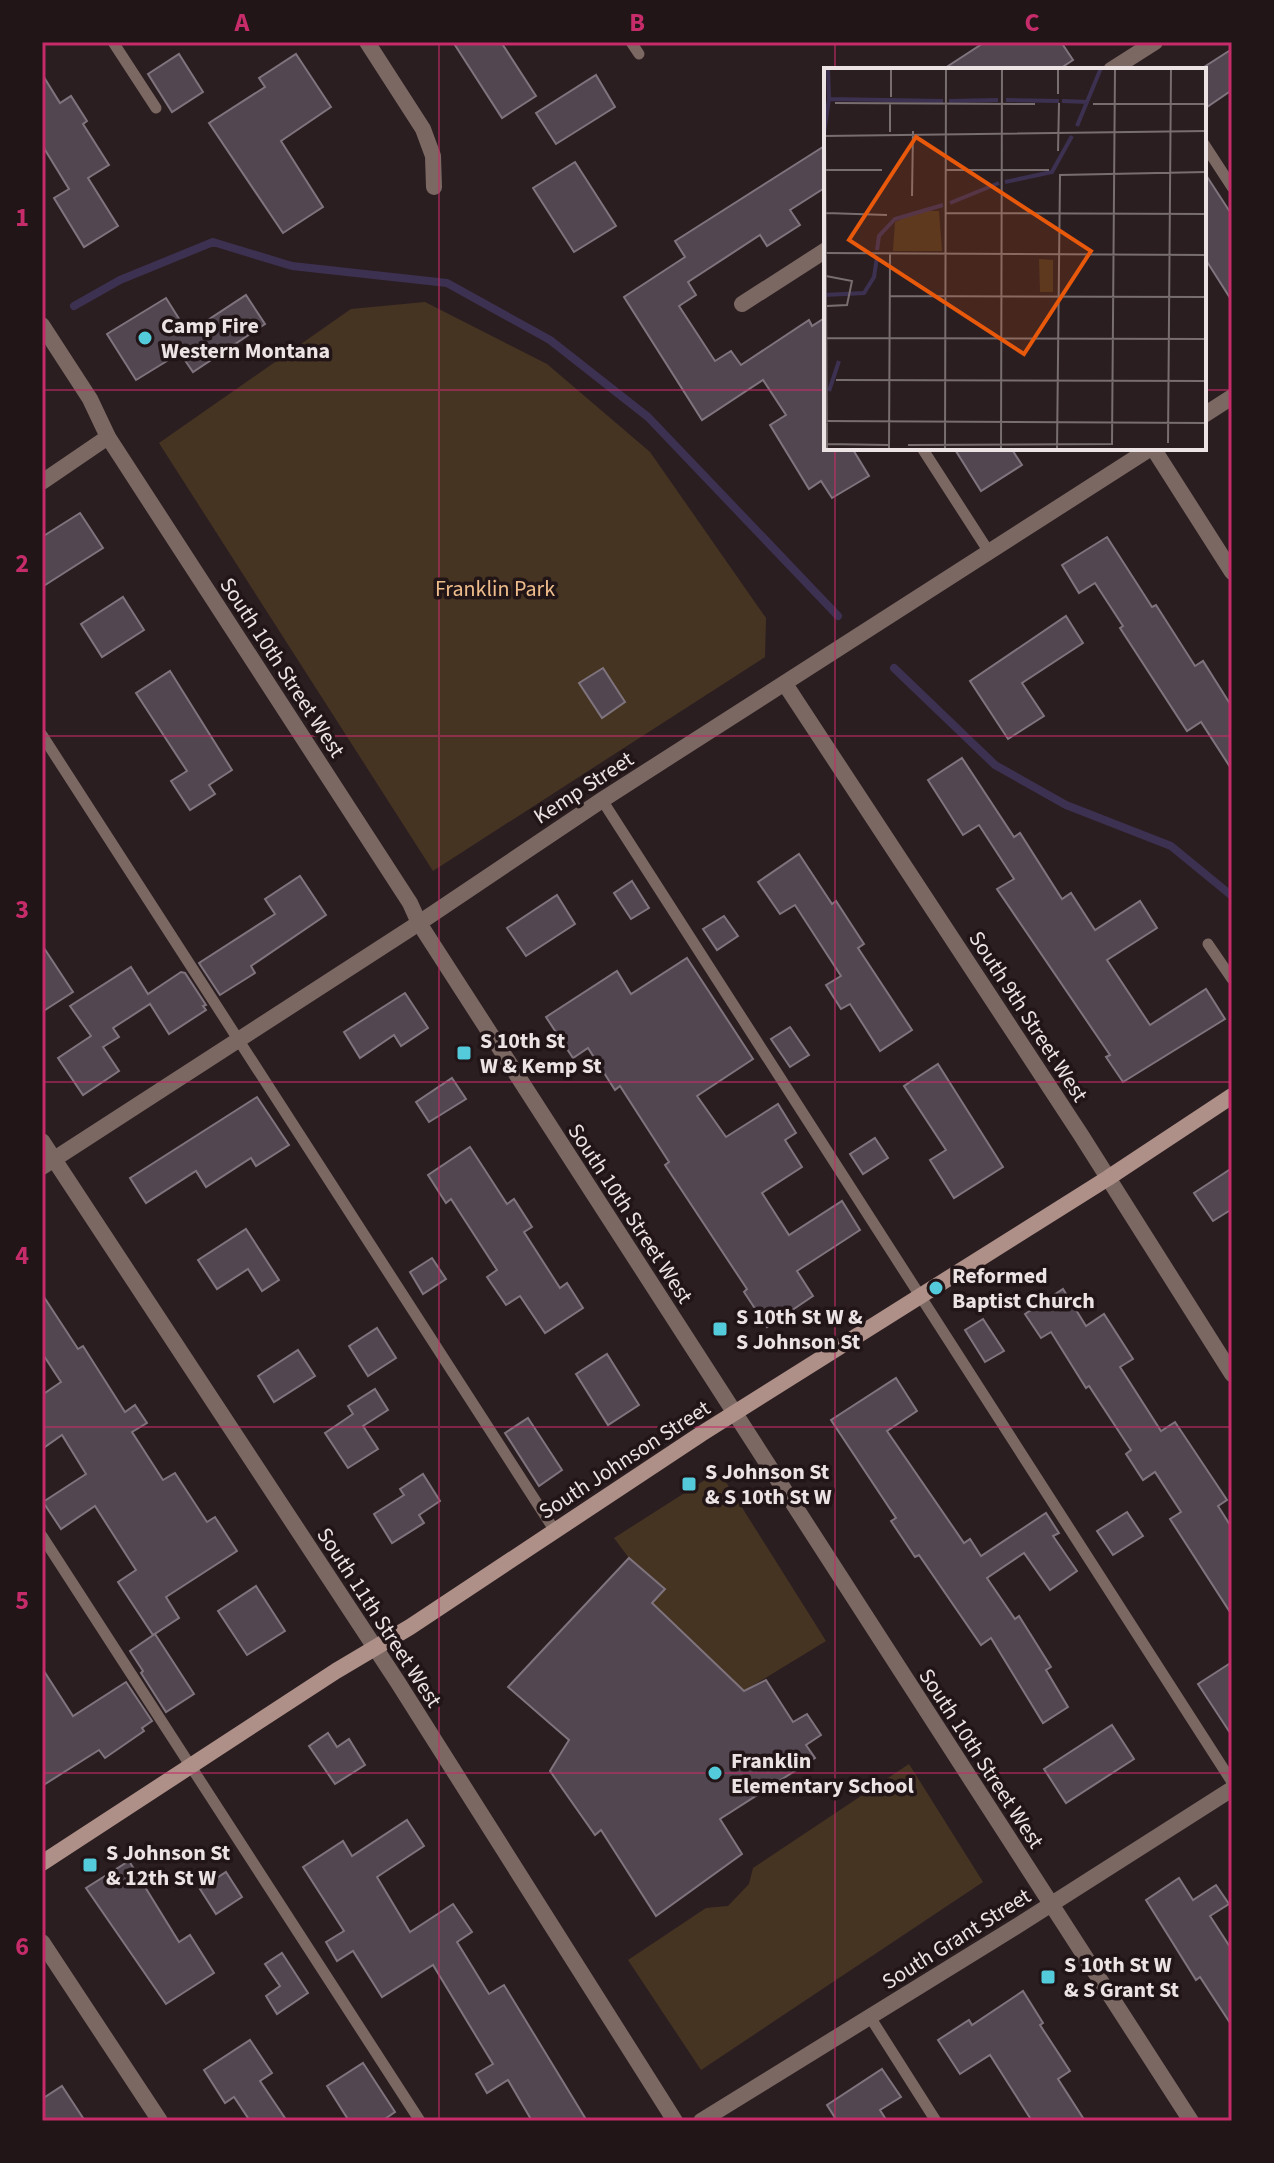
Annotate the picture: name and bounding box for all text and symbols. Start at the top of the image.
text: A [234,4,251,41]
text: B [629,4,645,41]
text: C [1024,4,1040,41]
inset map [824,68,1206,450]
text: 1 [15,199,29,236]
place label: Camp Fire Western Montana [161,310,330,367]
marker: Camp Fire Western Montana [136,329,154,347]
text: 2 [15,545,29,582]
street label: South 10th Street West [212,571,353,764]
park label: Franklin Park [435,573,555,605]
street label: Kemp Street [527,743,640,832]
text: 3 [15,891,29,928]
street label: South 9th Street West [961,925,1096,1109]
place label: S 10th St W & Kemp St [480,1025,602,1082]
marker: S 10th St W & Kemp St [455,1044,473,1062]
street label: South 10th Street West [560,1117,701,1310]
text: 4 [15,1237,29,1274]
place label: Reformed Baptist Church [952,1260,1095,1317]
marker: Reformed Baptist Church [927,1279,945,1297]
place label: S 10th St W & S Johnson St [736,1301,863,1358]
marker: S 10th St W & S Johnson St [711,1320,729,1338]
street label: South Johnson Street [533,1392,717,1527]
place label: S Johnson St & S 10th St W [705,1456,832,1513]
marker: S Johnson St & S 10th St W [680,1475,698,1493]
street label: South 11th Street West [309,1521,450,1714]
text: 5 [15,1582,29,1619]
street label: South 10th Street West [911,1662,1052,1855]
place label: Franklin Elementary School [731,1745,914,1802]
marker: Franklin Elementary School [706,1764,724,1782]
place label: S Johnson St & 12th St W [106,1837,231,1894]
marker: S Johnson St & 12th St W [81,1856,99,1874]
street label: South Grant Street [876,1880,1038,1998]
text: 6 [15,1928,29,1965]
place label: S 10th St W & S Grant St [1064,1949,1179,2006]
marker: S 10th St W & S Grant St [1039,1968,1057,1986]

